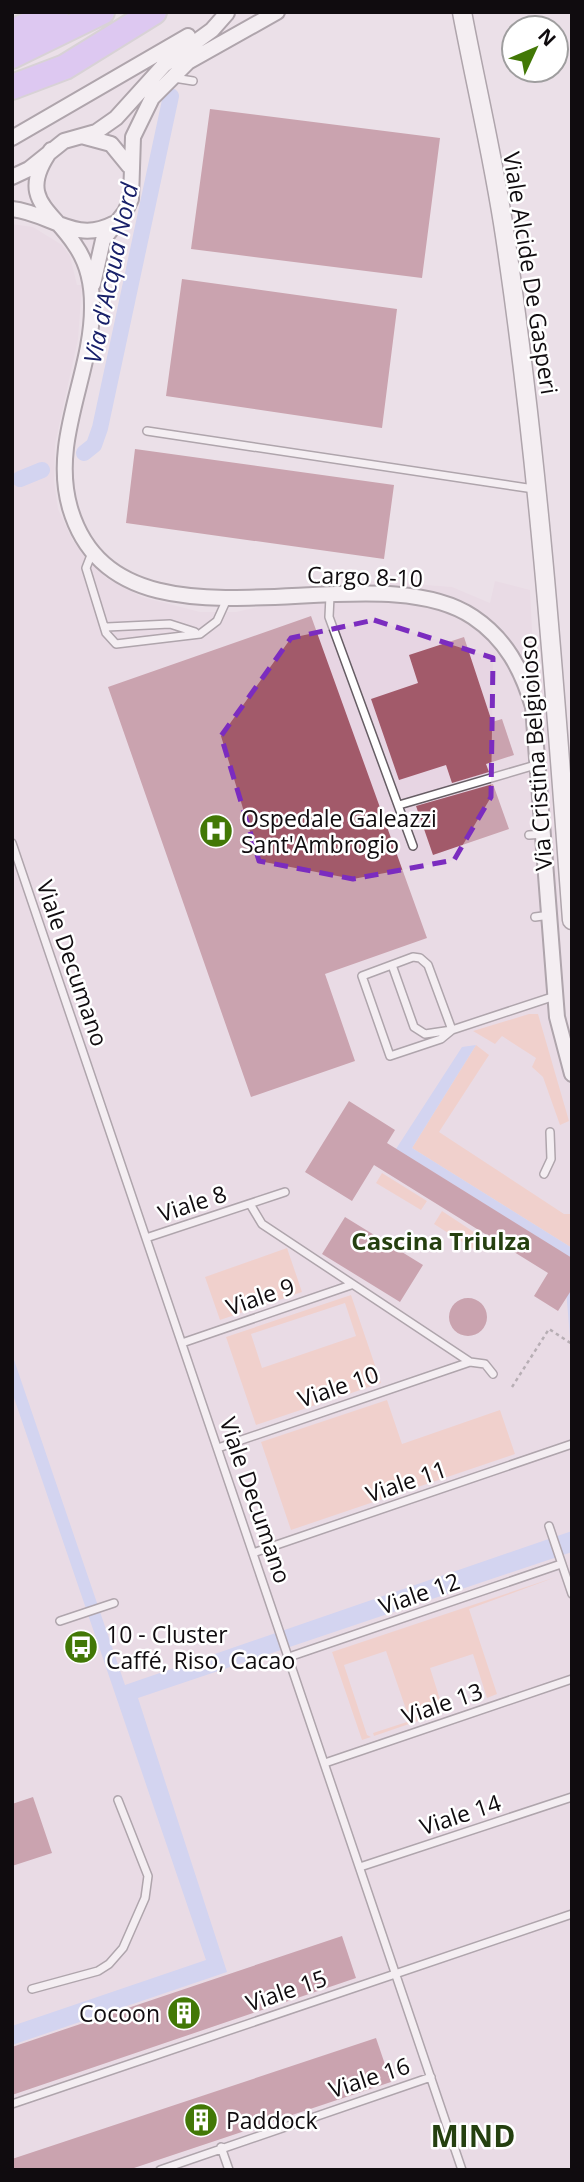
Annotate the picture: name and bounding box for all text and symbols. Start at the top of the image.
north arrow [500,14,570,84]
text: N [533,23,562,52]
street label: Viale Alcide De Gasperi [496,149,566,397]
water label: Via d'Acqua Nord [75,179,145,366]
street label: Cargo 8-10 [307,558,423,594]
street label: Via Cristina Belgioioso [511,634,559,872]
place label: Ospedale Galeazzi Sant'Ambrogio [241,802,437,860]
hospital icon: Ospedale Galeazzi Sant'Ambrogio [197,812,235,850]
street label: Viale Decumano [30,876,116,1050]
street label: Viale 8 [154,1177,230,1229]
district label: Cascina Triulza [351,1224,531,1257]
street label: Viale 9 [222,1269,298,1323]
street label: Viale 10 [293,1357,383,1415]
street label: Viale Decumano [213,1413,299,1587]
street label: Viale 11 [361,1452,451,1510]
street label: Viale 12 [374,1564,464,1622]
place label: 10 - Cluster Caffé, Riso, Cacao [106,1618,295,1676]
bus stop icon: 10 - Cluster Caffé, Riso, Cacao [62,1628,100,1666]
street label: Viale 13 [397,1674,487,1732]
street label: Viale 14 [415,1786,505,1842]
street label: Viale 15 [241,1961,331,2019]
building icon: Cocoon [165,1994,203,2032]
place label: Cocoon [79,1997,160,2029]
street label: Viale 16 [324,2049,414,2105]
building icon: Paddock [182,2101,220,2139]
place label: Paddock [226,2104,318,2136]
district label: MIND [431,2115,515,2156]

